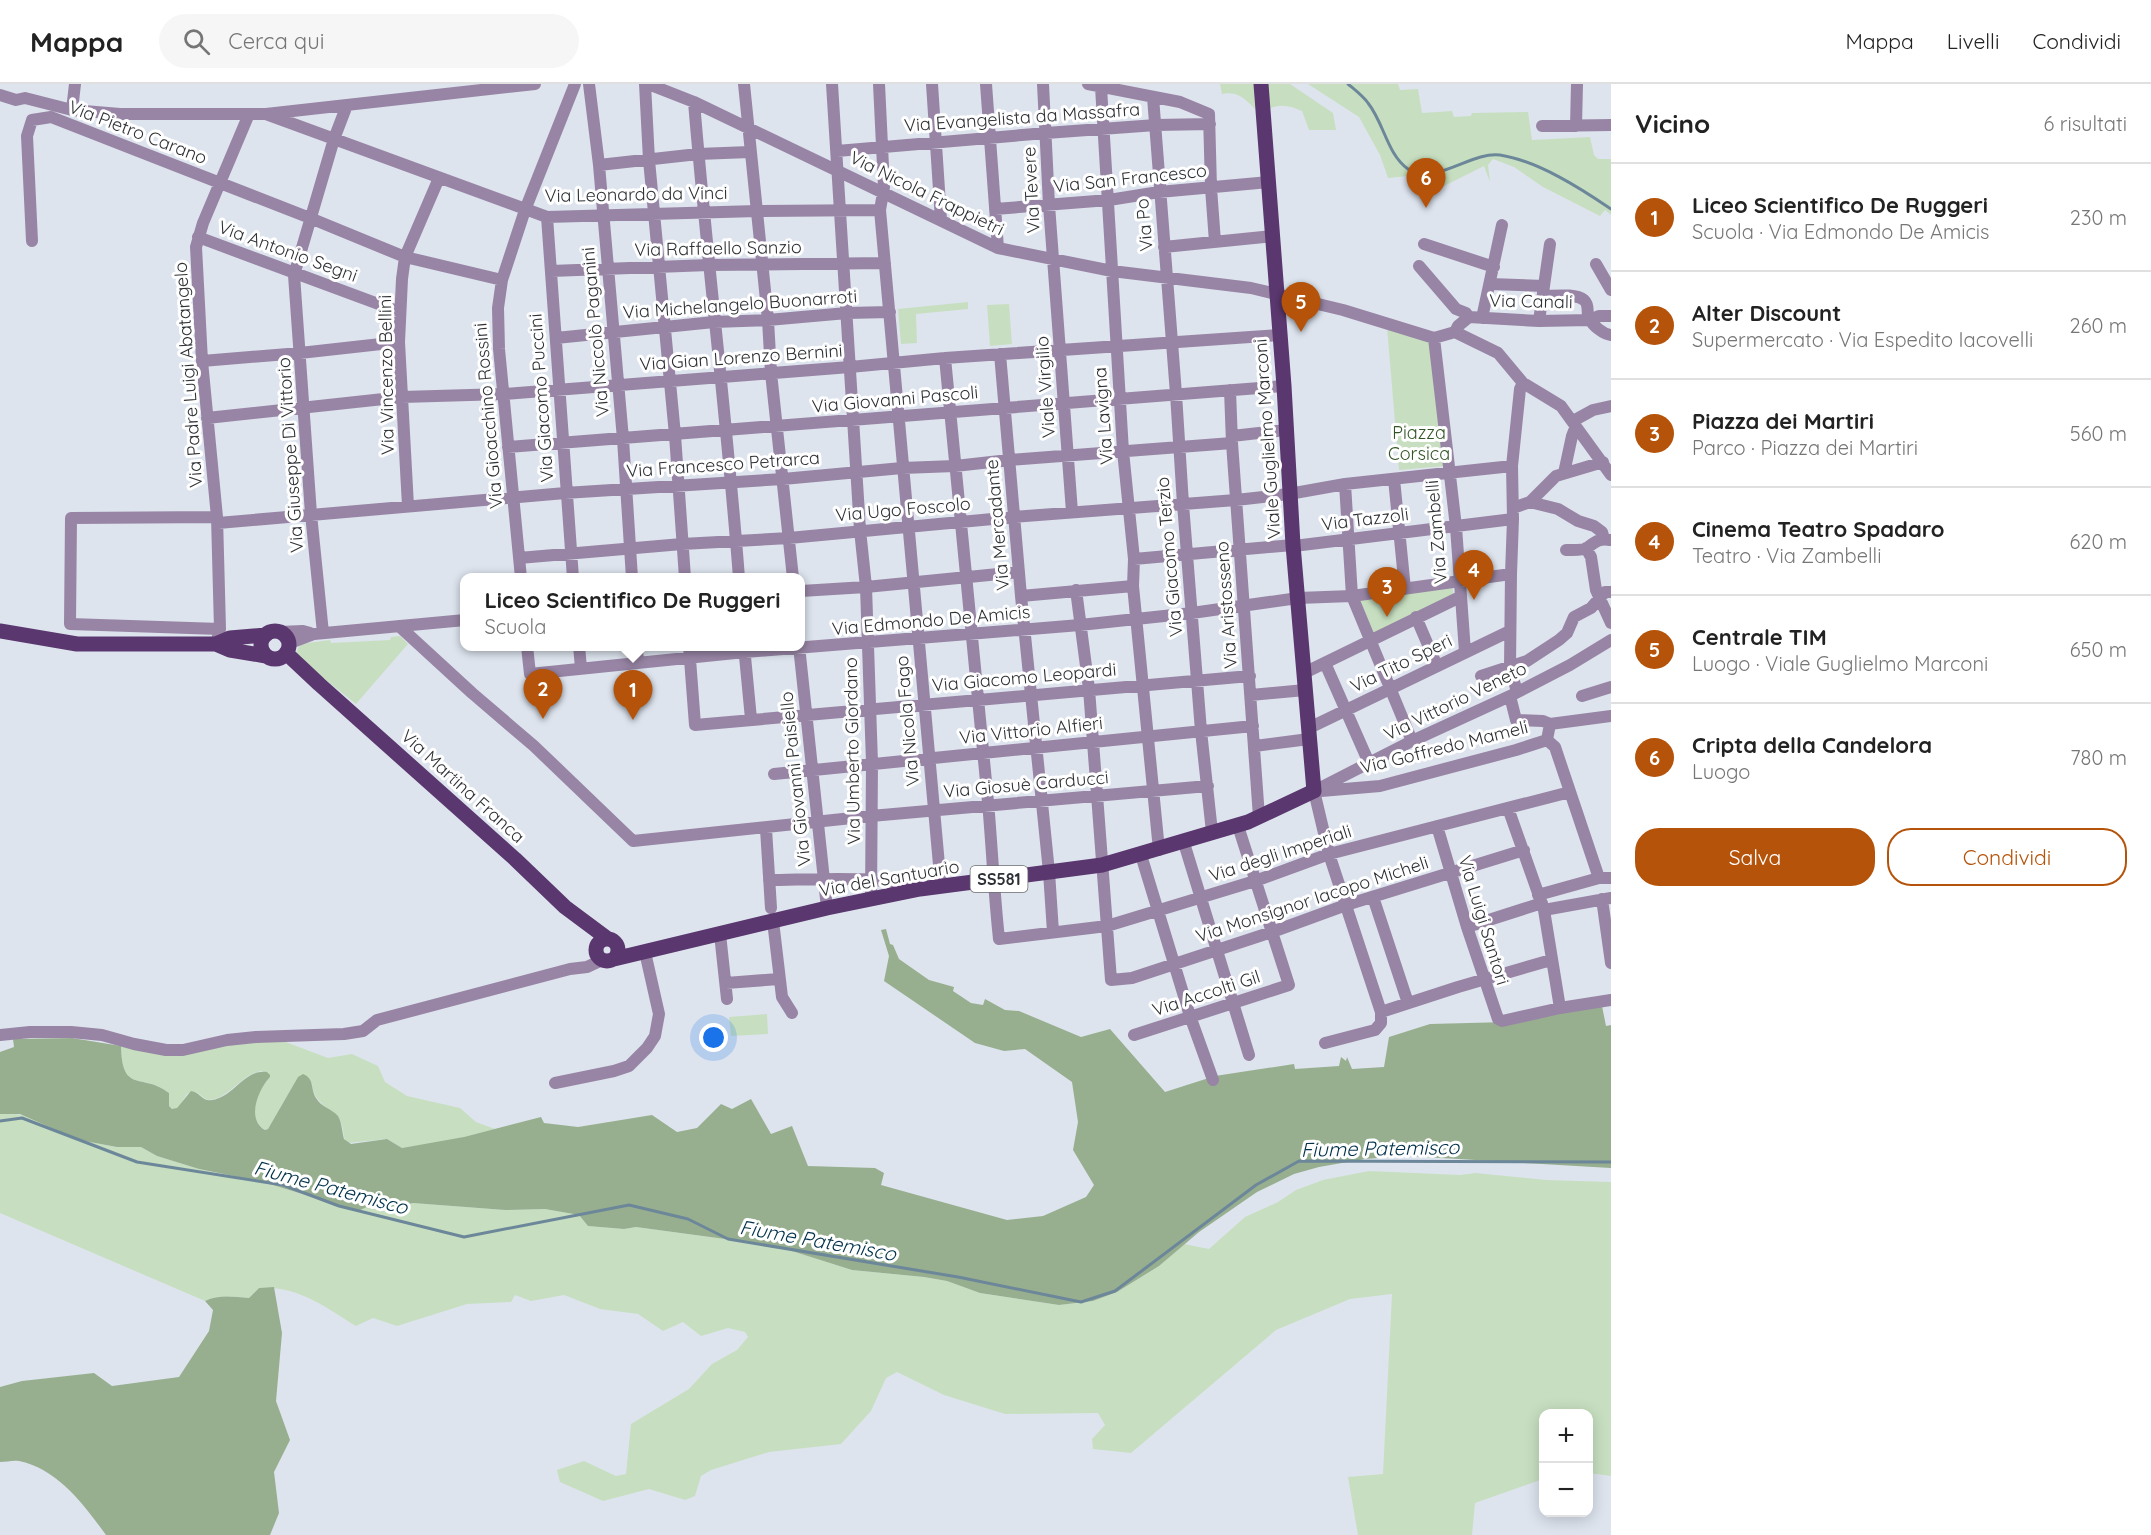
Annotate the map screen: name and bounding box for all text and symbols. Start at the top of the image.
search box [159,14,579,68]
text: Mappa [30,24,123,59]
icon: search [180,25,213,58]
text: Cerca qui [228,27,324,55]
text: Mappa [1845,28,1914,54]
text: Livelli [1947,28,1999,54]
text: Condividi [2032,28,2121,54]
street label: Via Pietro Carano [66,95,210,169]
street label: Via Evangelista da Massafra [903,97,1141,137]
text: Vicino [1635,107,1710,140]
text: 6 risultati [2044,111,2127,136]
street label: Via Nicola Frappietri [846,146,1008,240]
street label: Via Tevere [1017,146,1045,234]
pin: 6 [1406,158,1446,208]
street label: Via San Francesco [1052,159,1208,197]
street label: Via Leonardo da Vinci [544,181,728,207]
text: Liceo Scientifico De Ruggeri [1692,191,1988,219]
street label: Via Po [1130,198,1158,252]
text: 1 [1651,205,1658,230]
text: 230 m [2070,205,2127,230]
street label: Via Antonio Segni [215,215,361,287]
text: Scuola · Via Edmondo De Amicis [1692,219,1989,244]
street label: Via Raffaello Sanzio [634,235,802,261]
street label: Via Niccolò Paganini [576,246,614,418]
street label: Via Padre Luigi Abatangelo [169,261,207,489]
pin: 5 [1282,282,1320,332]
street label: Via Michelangelo Buonarroti [622,284,858,324]
street label: Via Canali [1489,289,1573,313]
street label: Via Vincenzo Bellini [373,295,399,455]
text: Alter Discount [1692,299,1841,327]
street label: Via Giacomo Puccini [524,313,558,483]
text: 2 [1649,313,1660,338]
text: 260 m [2070,313,2127,338]
street label: Via Gioacchino Rossini [468,322,508,510]
text: Supermercato · Via Espedito Iacovelli [1692,327,2033,352]
street label: Viale Virgilio [1030,335,1060,439]
street label: Via Gian Lorenzo Bernini [639,338,843,376]
street label: Viale Guglielmo Marconi [1249,338,1285,540]
street label: Via Giuseppe Di Vittorio [272,356,308,554]
street label: Via Lavigna [1088,366,1118,466]
street label: Via Giovanni Pascoli [811,380,979,418]
text: Piazza dei Martiri [1692,407,1874,435]
park label: Piazza Corsica [1388,421,1450,465]
text: 3 [1649,421,1660,446]
text: 560 m [2070,421,2127,446]
text: Parco · Piazza dei Martiri [1692,435,1918,460]
street label: Via Francesco Petrarca [625,446,821,482]
street label: Via Mercadante [980,458,1014,592]
street label: Via Giacomo Terzio [1151,476,1187,638]
street label: Via Zambelli [1420,479,1452,585]
street label: Via Ugo Foscolo [835,492,971,526]
street label: Via Tazzoli [1320,502,1410,536]
text: Cinema Teatro Spadaro [1692,515,1945,543]
text: 4 [1649,529,1660,554]
text: 620 m [2070,529,2127,554]
street label: Via Aristosseno [1210,540,1242,670]
text: Teatro · Via Zambelli [1692,543,1881,568]
pin: 4 [1454,550,1494,600]
pin: 3 [1368,568,1406,617]
popup [460,573,805,651]
text: Liceo Scientifico De Ruggeri [484,586,781,614]
street label: Via Edmondo De Amicis [831,600,1031,640]
text: Scuola [484,614,546,639]
text: Centrale TIM [1692,623,1827,651]
street label: Via Tito Speri [1346,629,1456,697]
text: 5 [1649,637,1660,662]
text: 650 m [2070,637,2127,662]
text: Luogo · Viale Guglielmo Marconi [1692,651,1988,676]
street label: Via Nicola Fago [890,655,924,787]
street label: Via Vittorio Veneto [1380,656,1530,746]
street label: Via Umberto Giordano [839,657,865,845]
street label: Via Giacomo Leopardi [931,657,1117,697]
pin: 2 [524,670,562,719]
pin: 1 [614,670,652,720]
street label: Via Giovanni Paisiello [774,690,816,868]
street label: Via Vittorio Alfieri [958,711,1104,749]
street label: Via Goffredo Mameli [1358,715,1530,779]
street label: Via Martina Franca [396,724,530,848]
text: Cripta della Candelora [1692,731,1932,759]
text: 6 [1649,745,1660,770]
text: 780 m [2070,745,2127,770]
text: Luogo [1692,759,1750,784]
street label: Via Giosuè Carducci [942,765,1110,803]
street label: Via degli Imperiali [1206,819,1354,887]
button: Salva [1635,828,1875,886]
button: Condividi [1887,828,2127,886]
street label: Via Monsignor Iacopo Micheli [1193,850,1431,948]
street label: Via Luigi Santori [1453,852,1515,988]
street label: Via del Santuario [817,854,961,902]
road number: SS581 [970,866,1028,892]
street label: Via Accolti Gil [1149,965,1263,1021]
your location [699,1023,728,1052]
water label: Fiume Patemisco [1301,1134,1460,1162]
water label: Fiume Patemisco [251,1154,412,1220]
water label: Fiume Patemisco [738,1214,899,1266]
map controls [1539,1409,1593,1517]
button: + [1539,1409,1593,1463]
button: − [1539,1463,1593,1517]

